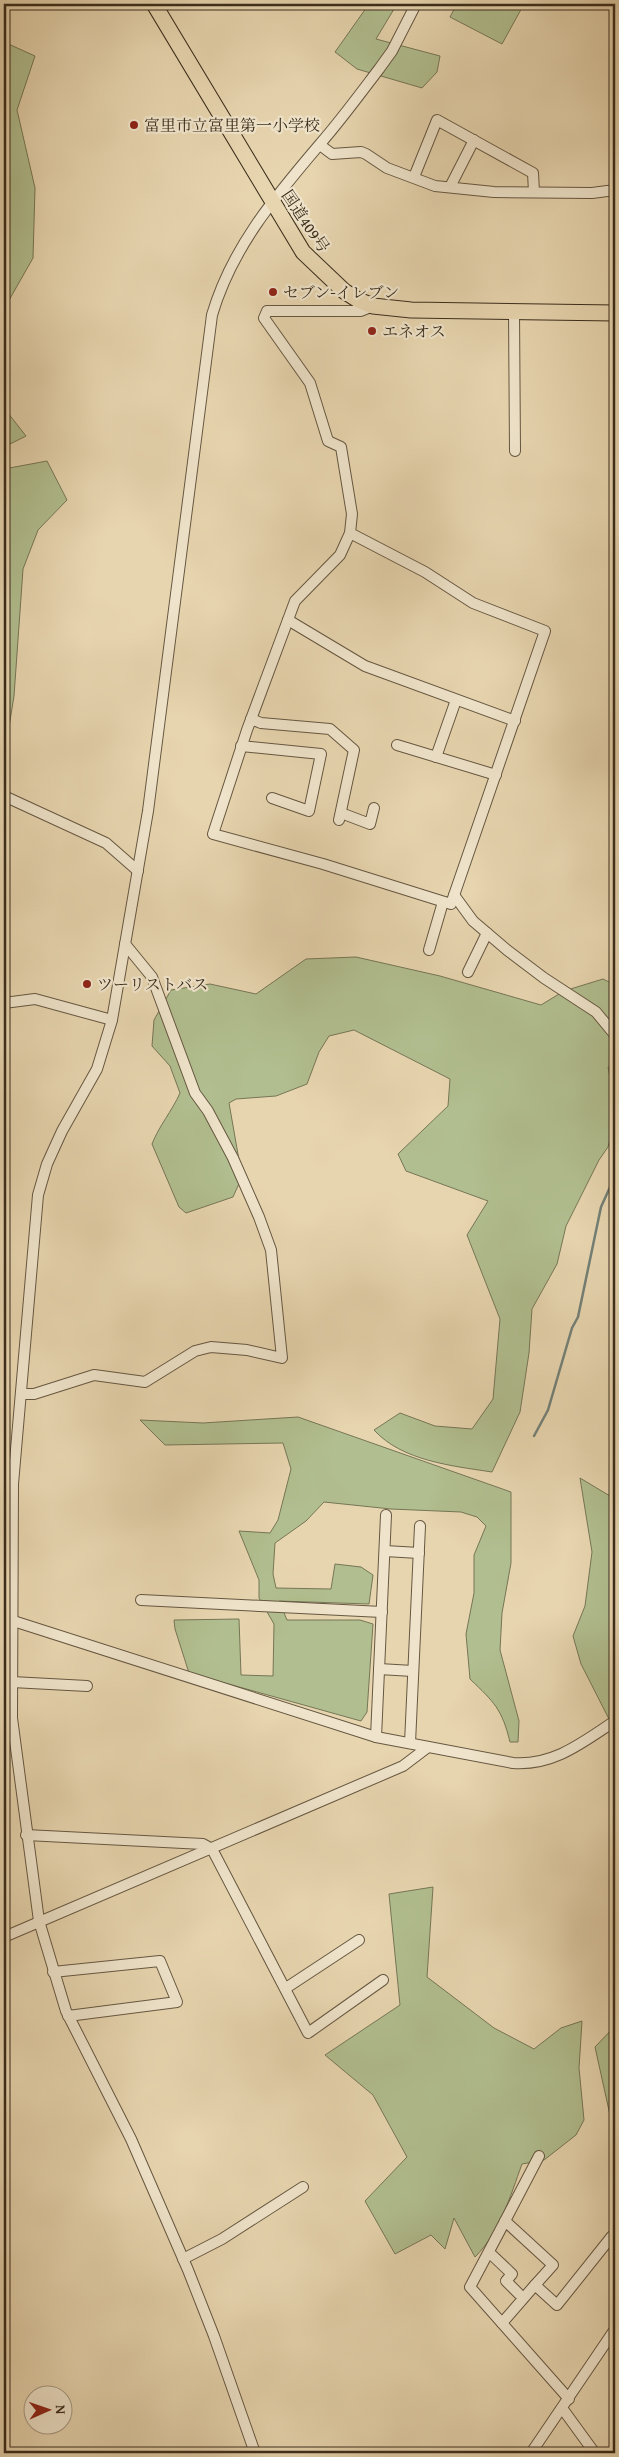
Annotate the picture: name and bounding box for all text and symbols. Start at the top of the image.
place label: 富里市立富里第一小学校 [144,113,320,137]
marker: 富里市立富里第一小学校 [128,119,140,131]
street label: 国道409号 [276,185,336,257]
place label: セブン-イレブン [283,280,399,304]
marker: セブン-イレブン [267,286,279,298]
place label: エネオス [382,319,446,343]
marker: エネオス [366,325,378,337]
place label: ツーリストバス [97,972,208,996]
marker: ツーリストバス [81,978,93,990]
north arrow [22,2384,72,2434]
text: N [51,2405,71,2415]

